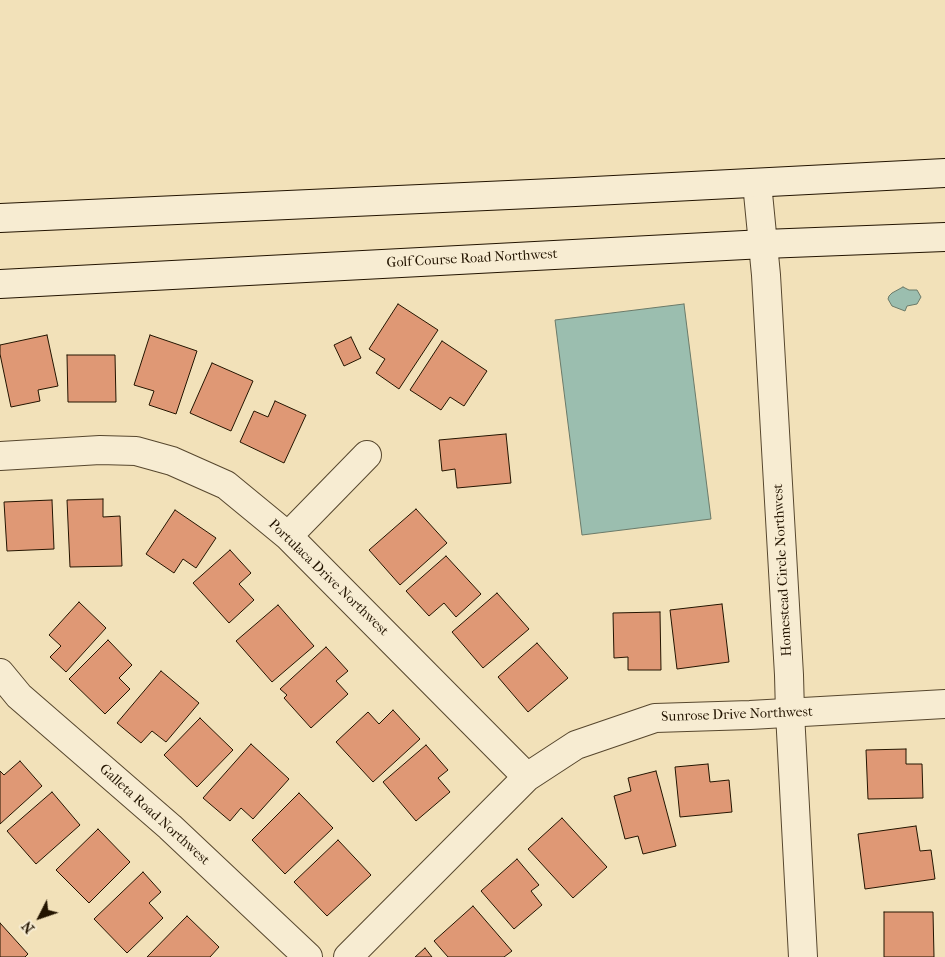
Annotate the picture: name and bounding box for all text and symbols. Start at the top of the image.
street label: Golf Course Road Northwest [386,246,558,272]
street label: Homestead Circle Northwest [770,483,796,657]
street label: Portulaca Drive Northwest [264,516,392,640]
street label: Sunrose Drive Northwest [661,704,813,726]
street label: Galleta Road Northwest [95,761,213,869]
north arrow [15,892,65,942]
text: N [18,918,38,937]

